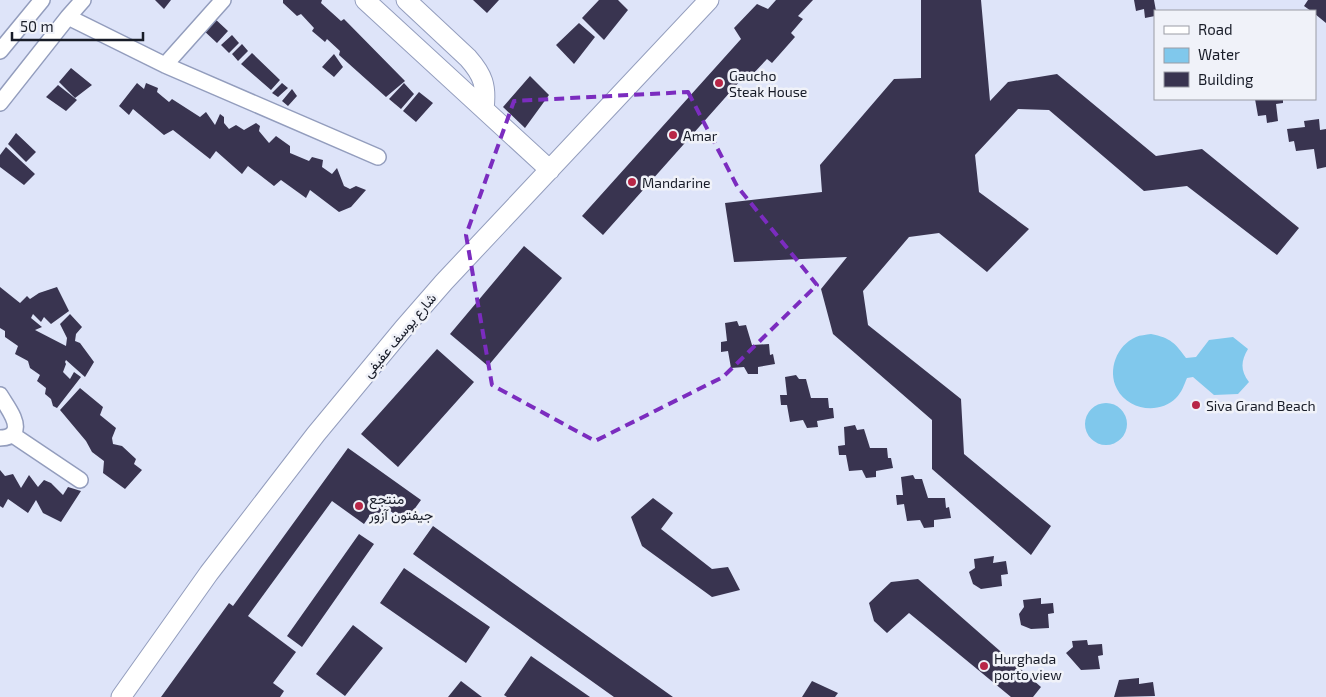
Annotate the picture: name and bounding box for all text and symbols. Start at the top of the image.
scale bar [12,10,144,42]
legend [1154,10,1316,100]
text: 50 m [20,17,54,35]
text: Road [1198,20,1233,38]
text: Water [1198,45,1240,63]
place label: Gaucho Steak House [729,67,807,100]
text: Building [1198,70,1254,88]
marker: Gaucho Steak House [713,77,725,89]
place label: Amar [683,127,718,144]
marker: Amar [667,129,679,141]
place label: Mandarine [642,174,711,191]
marker: Mandarine [626,176,638,188]
street label: شارع يوسف عفيفى [359,289,442,383]
place label: Siva Grand Beach [1206,397,1316,414]
marker: Siva Grand Beach [1190,399,1202,411]
place label: منتجع جيفتون آزور [368,490,433,524]
marker: منتجع جيفتون آزور [353,500,365,512]
place label: Hurghada porto view [994,650,1062,683]
marker: Hurghada porto view [978,660,990,672]

